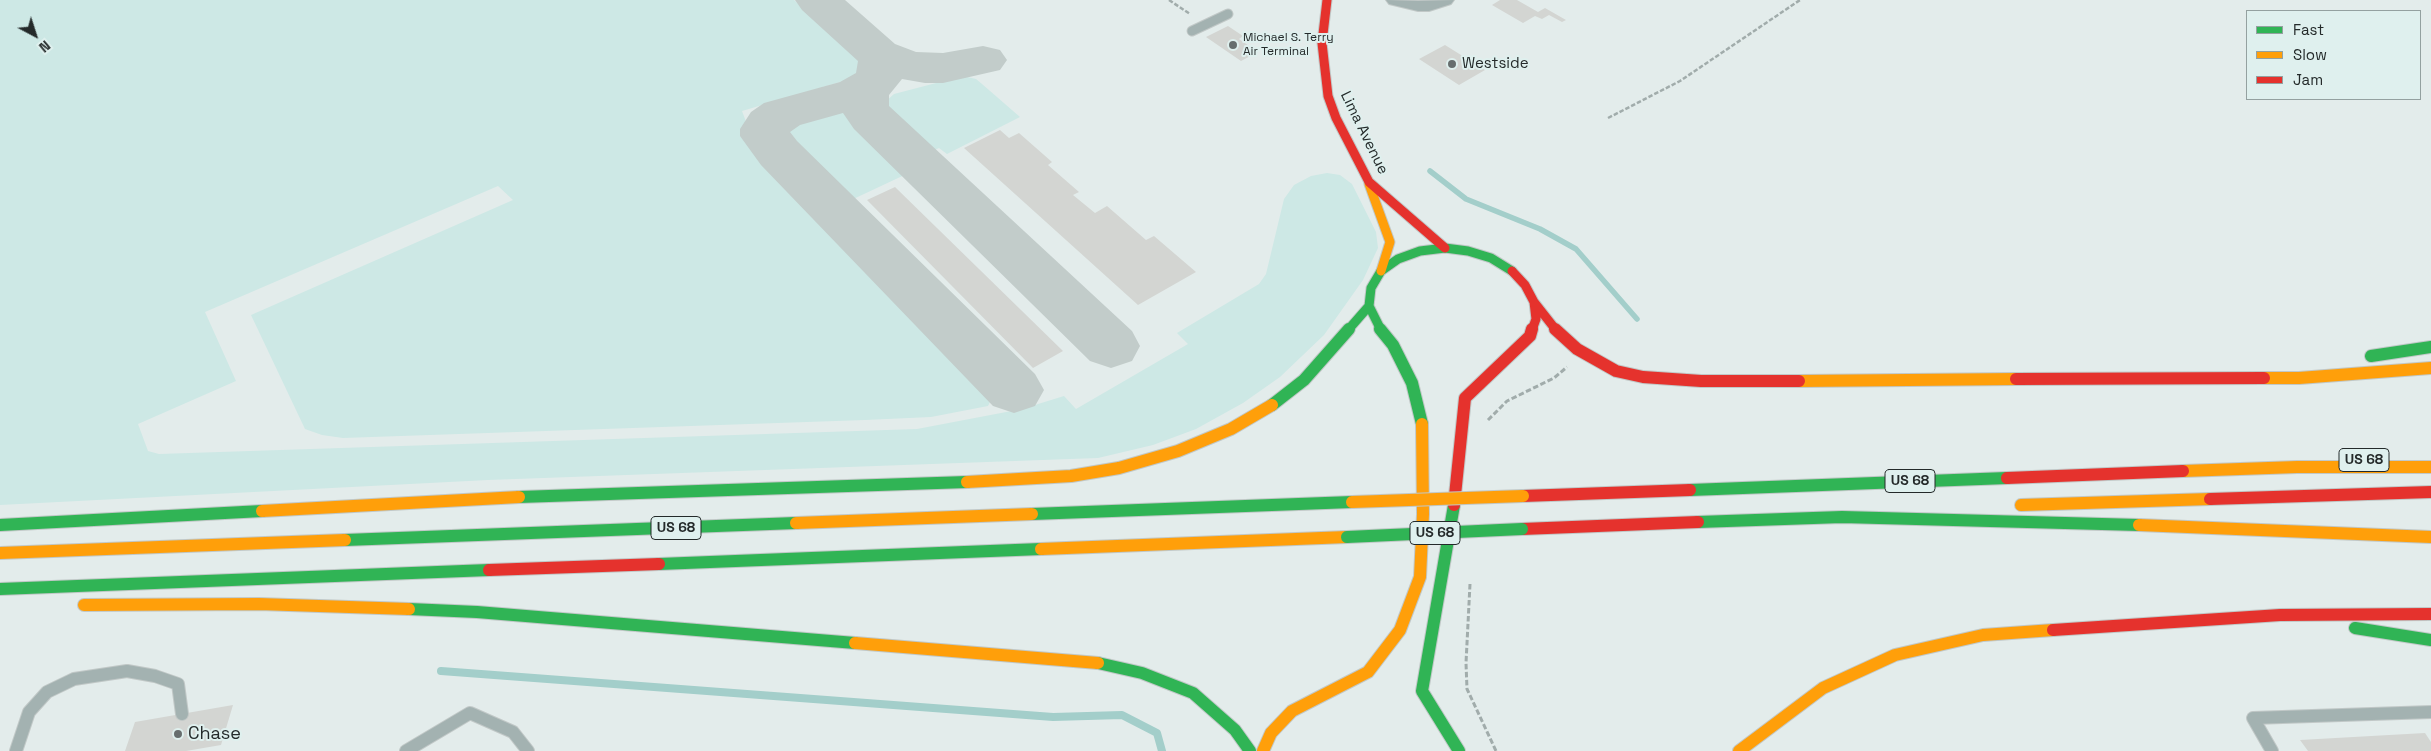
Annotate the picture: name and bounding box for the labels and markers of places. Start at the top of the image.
place label: Michael S. Terry Air Terminal [1243,31,1334,59]
marker: Michael S. Terry Air Terminal [1227,39,1239,51]
place label: Westside [1462,55,1529,73]
marker: Westside [1446,58,1458,70]
place label: Chase [188,723,241,745]
marker: Chase [172,728,184,740]

